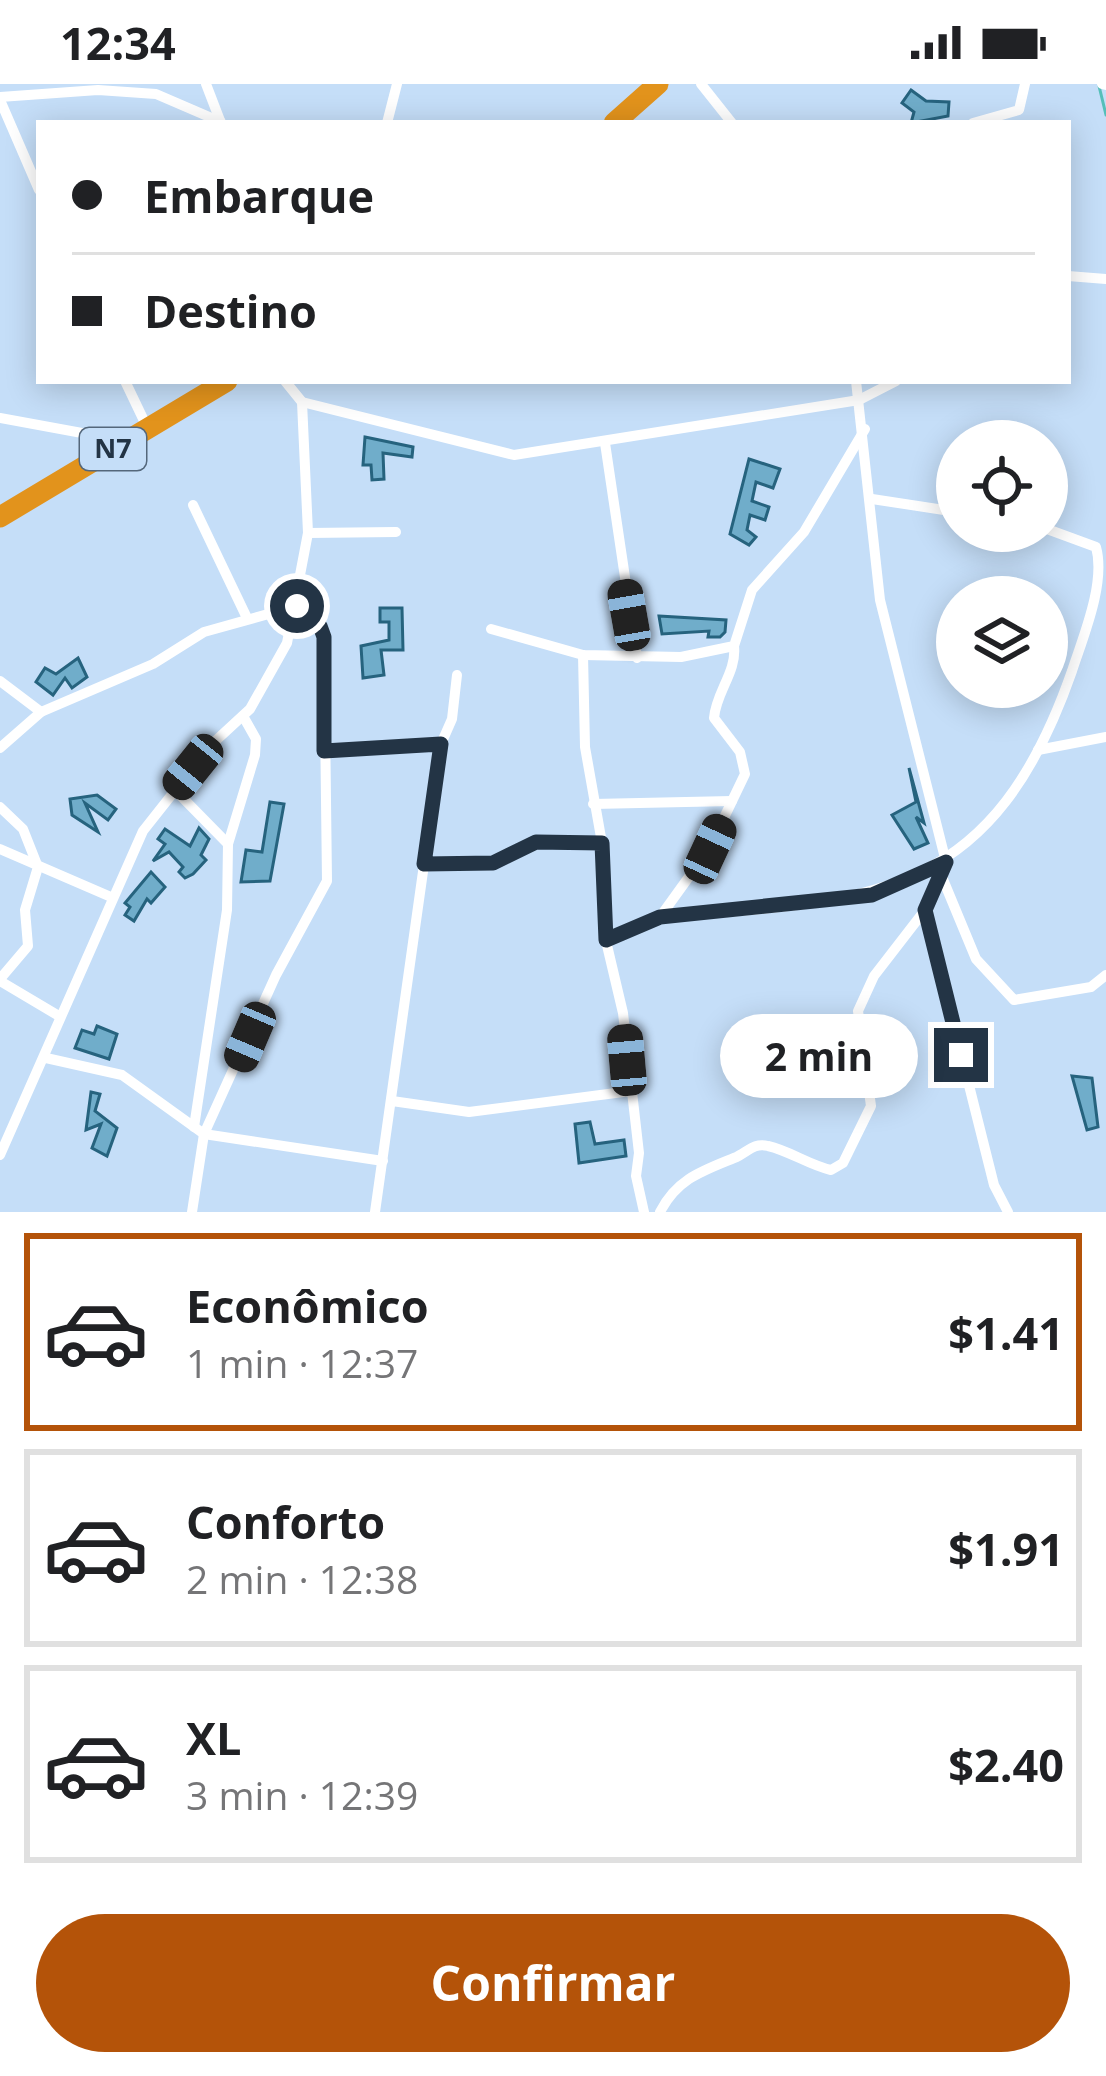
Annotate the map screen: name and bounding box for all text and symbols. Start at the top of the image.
text: 12:34 [60,12,176,73]
text: Embarque [144,165,374,226]
text: Destino [144,280,317,341]
map controls [936,420,1068,708]
button: locate [936,420,1068,552]
road number: N7 [80,428,146,470]
car [605,576,653,654]
button: layers [936,576,1068,708]
route start [270,579,324,633]
car [156,728,230,806]
car [678,809,742,889]
car [219,997,281,1077]
callout: 2 min [721,1013,919,1097]
car [606,1023,648,1097]
route end [934,1028,988,1082]
text: 2 min [765,1029,873,1082]
text: Econômico [186,1275,429,1336]
icon: car [42,1278,150,1386]
text: $1.41 [948,1302,1064,1363]
text: 1 min · 12:37 [186,1336,418,1389]
text: Conforto [186,1491,385,1552]
icon: car [42,1494,150,1602]
text: $1.91 [948,1518,1064,1579]
text: 2 min · 12:38 [186,1552,418,1605]
text: XL [186,1707,241,1768]
icon: car [42,1710,150,1818]
text: $2.40 [948,1734,1064,1795]
text: 3 min · 12:39 [186,1768,418,1821]
button: Confirmar [36,1914,1070,2052]

